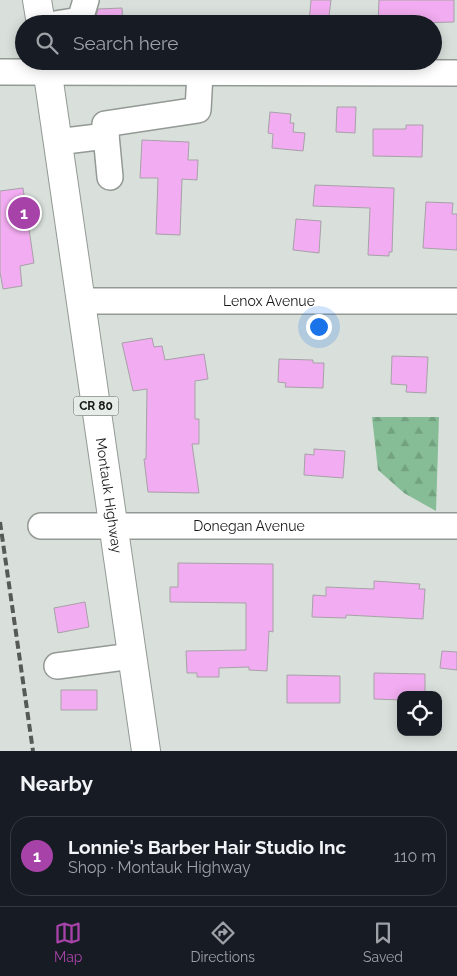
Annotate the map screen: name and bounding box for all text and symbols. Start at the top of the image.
search box [15,15,442,70]
icon: search [33,29,61,57]
text: Search here [73,32,179,54]
pin: 1 [8,194,40,232]
street label: Lenox Avenue [223,293,315,309]
your location [306,314,332,340]
road number: CR 80 [74,396,118,416]
street label: Montauk Highway [93,437,125,555]
street label: Donegan Avenue [193,518,305,534]
map controls [397,691,442,736]
button: locate [397,691,442,736]
text: Nearby [20,771,93,796]
text: Lonnie's Barber Hair Studio Inc [68,836,346,858]
text: 1 [33,847,41,866]
text: 110 m [394,847,436,866]
text: Shop · Montauk Highway [68,858,251,877]
tab: Map [54,919,82,965]
tab: Directions [190,919,255,965]
tab: Saved [363,919,403,965]

